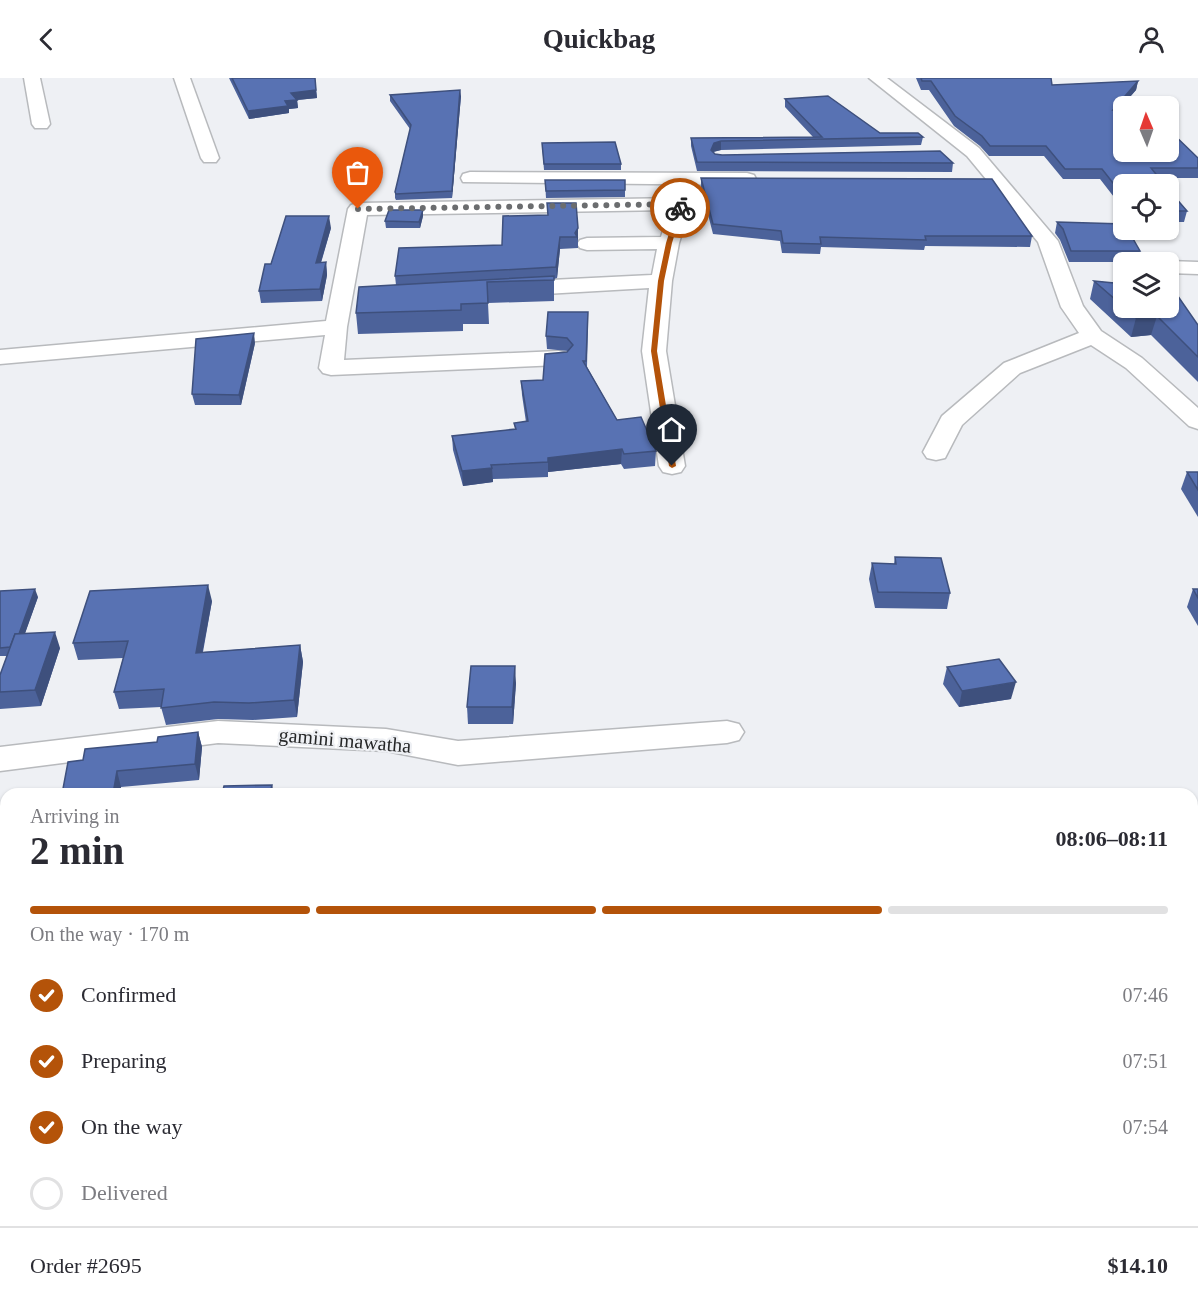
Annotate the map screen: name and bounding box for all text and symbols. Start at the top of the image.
icon: back [30,23,63,56]
icon: person [1135,23,1168,56]
text: Quickbag [543,24,655,54]
north arrow [1113,96,1179,162]
map controls [1113,96,1179,318]
pin [332,147,383,209]
icon: bag [341,156,374,189]
button: locate [1113,174,1179,240]
courier [650,178,710,238]
icon: bike [664,192,697,225]
button: layers [1113,252,1179,318]
pin [646,404,697,466]
icon: home [655,413,688,446]
street label: gamini mawatha [278,723,412,758]
text: Arriving in [30,805,119,827]
text: 08:06–08:11 [1056,826,1168,851]
text: 2 min [30,829,124,872]
text: On the way · 170 m [30,923,189,945]
icon: check [30,979,63,1012]
text: Confirmed [81,982,176,1007]
text: 07:46 [1122,984,1168,1006]
icon: check [30,1045,63,1078]
text: Preparing [81,1048,167,1073]
text: 07:51 [1122,1050,1168,1072]
icon: check [30,1111,63,1144]
text: On the way [81,1114,182,1139]
text: 07:54 [1122,1116,1168,1138]
text: Delivered [81,1180,168,1205]
text: Order #2695 [30,1253,142,1278]
text: $14.10 [1108,1253,1168,1278]

